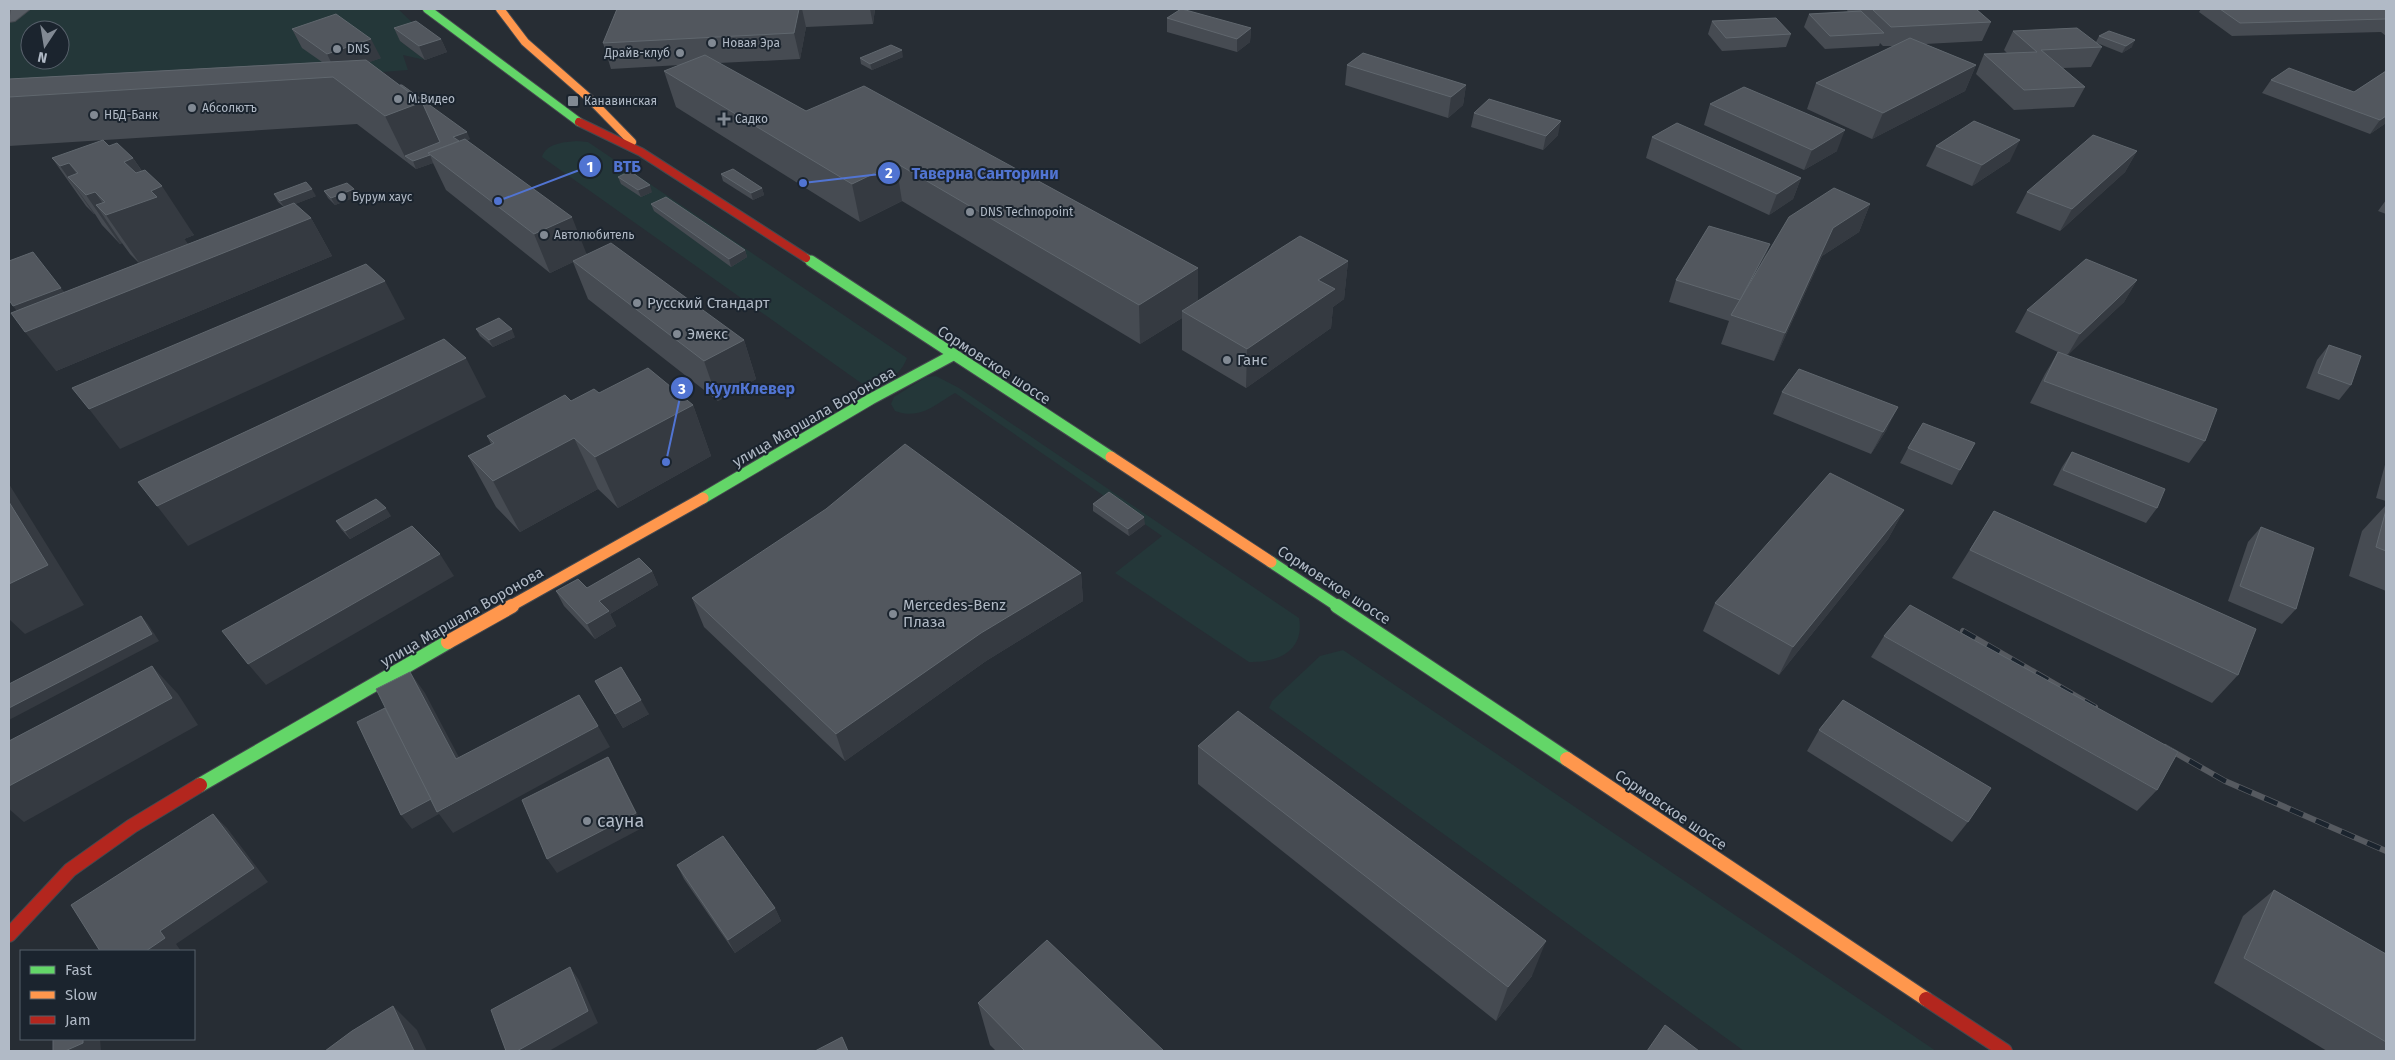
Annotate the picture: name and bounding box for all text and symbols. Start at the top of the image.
north arrow [20,20,70,70]
place label: Новая Эра [722,36,780,50]
marker: Новая Эра [706,37,718,49]
place label: DNS [347,42,370,56]
marker: DNS [331,43,343,55]
place label: Драйв-клуб [603,46,670,60]
marker: Драйв-клуб [674,47,686,59]
text: N [36,48,49,67]
place label: М.Видео [408,92,455,106]
marker: М.Видео [392,93,404,105]
marker: Канавинская [566,94,580,108]
place label: Канавинская [584,94,657,108]
place label: Абсолютъ [202,101,257,115]
marker: Абсолютъ [186,102,198,114]
place label: НБД-Банк [104,108,159,122]
marker: НБД-Банк [88,109,100,121]
marker: Садко [717,112,731,126]
place label: Садко [735,112,768,126]
callout: ВТБ [578,151,651,182]
text: ВТБ [613,157,641,176]
text: 1 [587,158,593,176]
callout: Таверна Санторини [876,158,1069,189]
text: 2 [885,164,893,182]
text: Таверна Санторини [911,164,1059,183]
place label: Бурум хаус [352,190,413,204]
marker: Бурум хаус [336,191,348,203]
place label: DNS Technopoint [980,205,1074,219]
marker: DNS Technopoint [964,206,976,218]
place label: Автолюбитель [554,228,635,242]
marker: Автолюбитель [538,229,550,241]
place label: Русский Стандарт [647,294,770,312]
marker: Русский Стандарт [631,297,643,309]
street label: Сормовское шоссе [934,322,1054,408]
place label: Эмекс [687,325,728,343]
marker: Эмекс [671,328,683,340]
place label: Ганс [1237,351,1267,369]
marker: Ганс [1221,354,1233,366]
street label: улица Маршала Воронова [729,363,899,471]
callout: КуулКлевер [670,373,805,404]
text: КуулКлевер [705,379,795,398]
text: 3 [677,380,686,398]
street label: Сормовское шоссе [1274,542,1394,628]
street label: улица Маршала Воронова [377,563,547,671]
place label: Mercedes-Benz Плаза [903,596,1006,631]
marker: Mercedes-Benz Плаза [887,608,899,620]
street label: Сормовское шоссе [1612,766,1730,854]
place label: сауна [597,810,644,832]
marker: сауна [581,815,593,827]
legend [20,950,195,1040]
text: Fast [65,961,92,979]
text: Slow [65,986,97,1004]
text: Jam [65,1011,91,1029]

